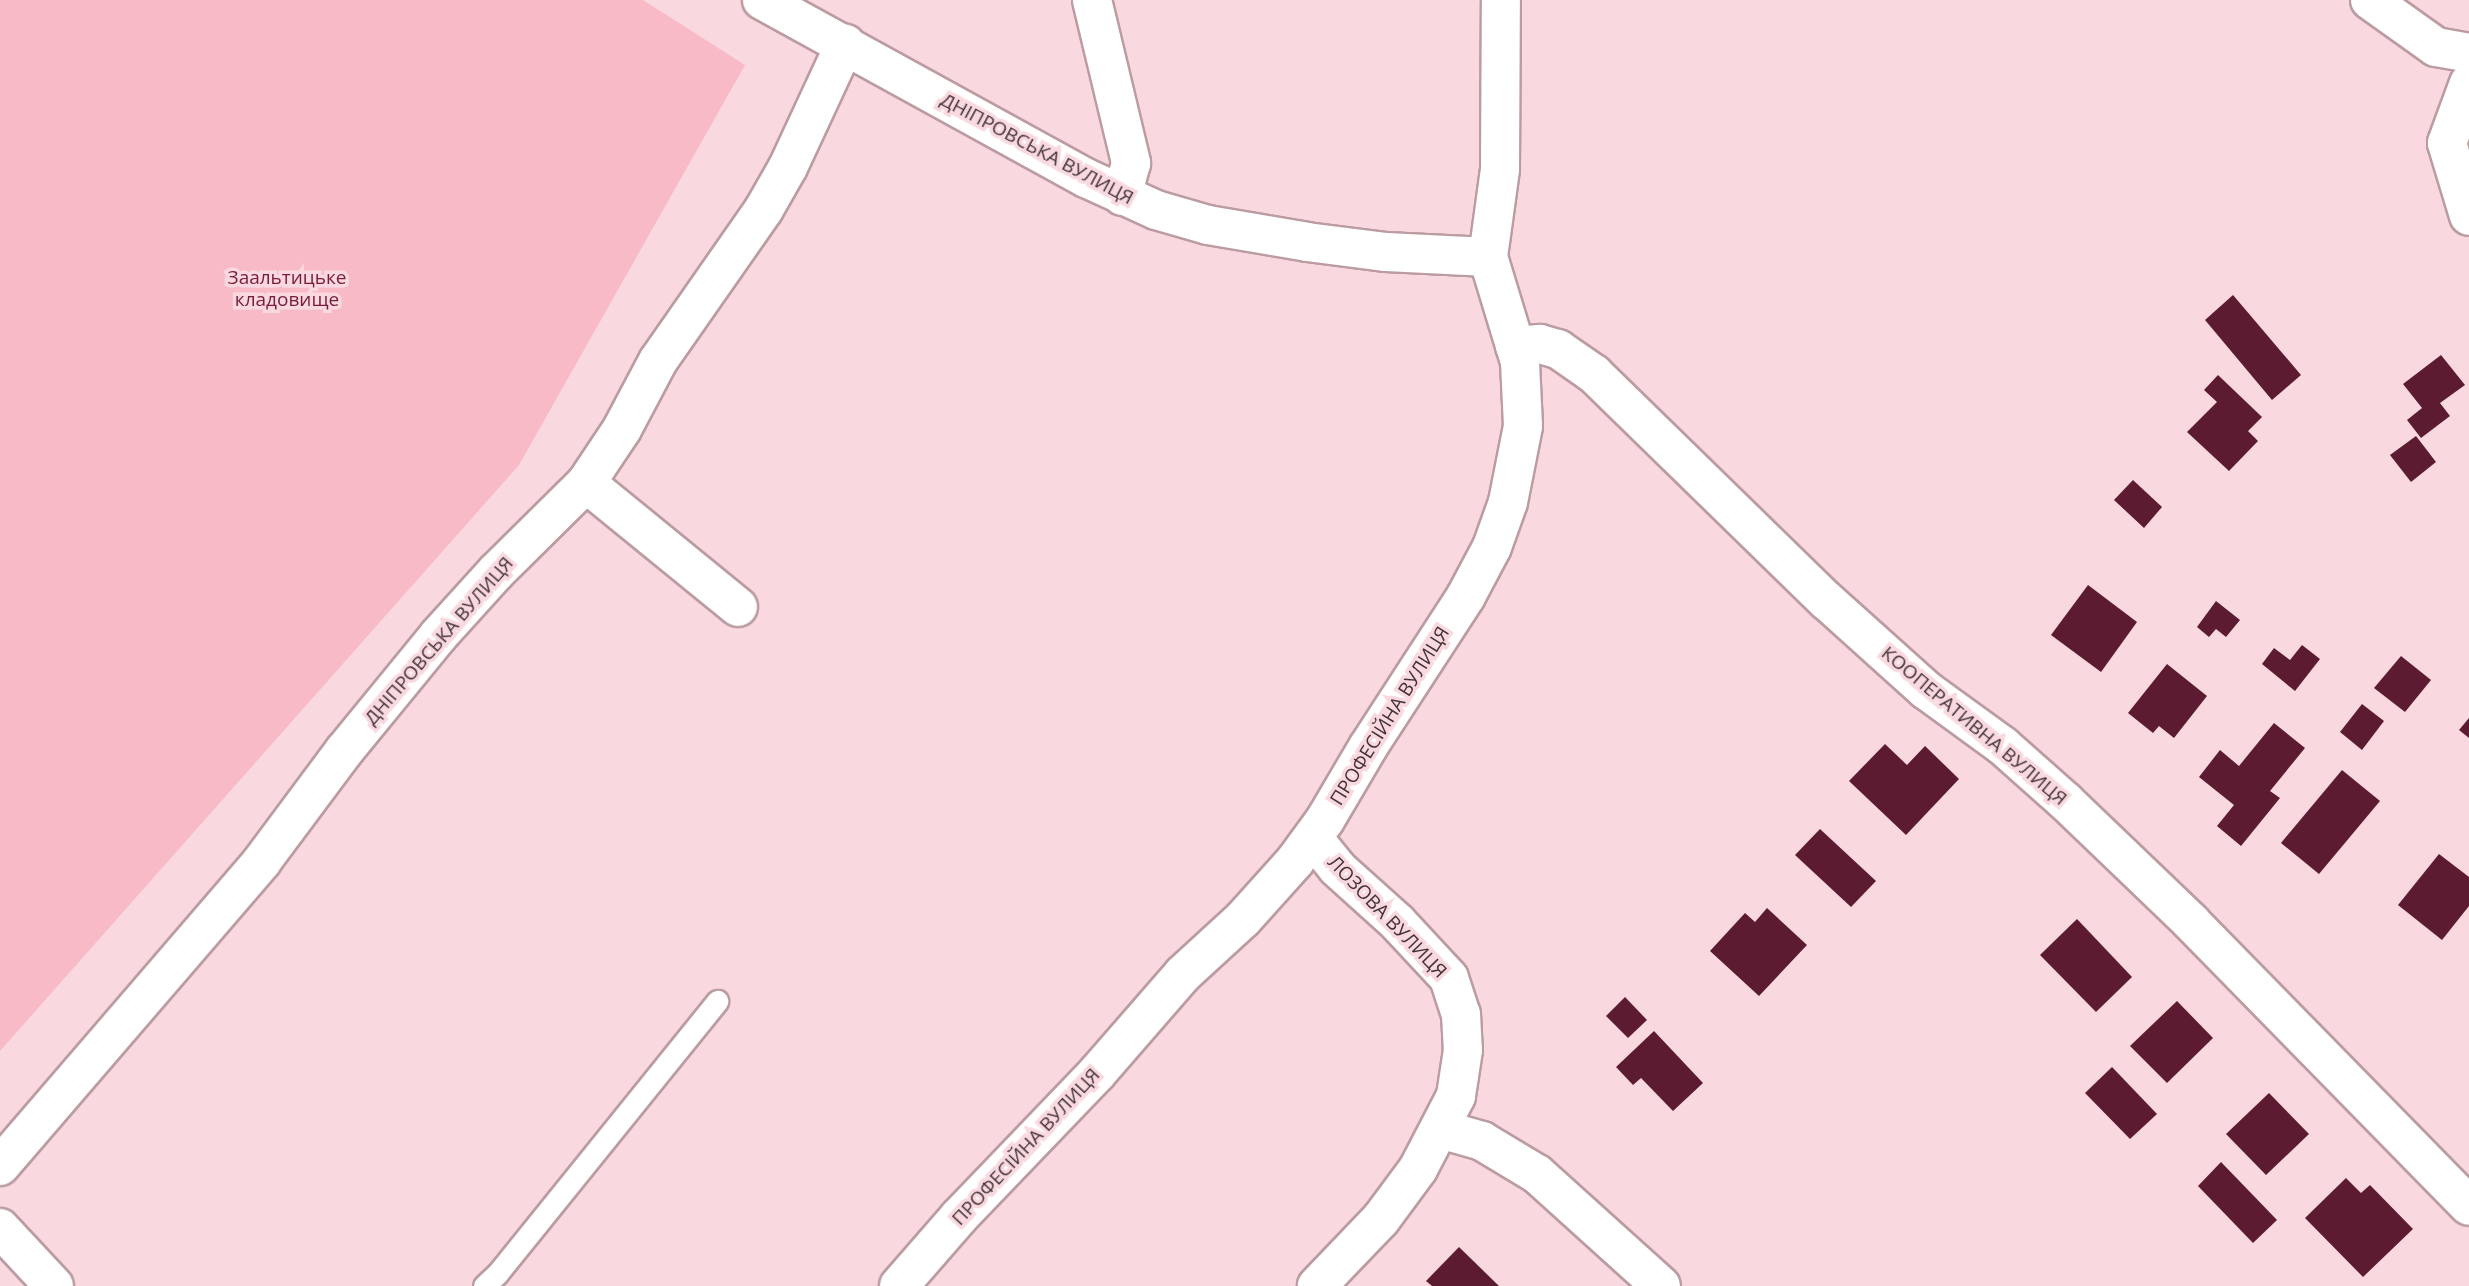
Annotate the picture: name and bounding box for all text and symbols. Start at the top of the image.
street label: ДНІПРОВСЬКА ВУЛИЦЯ [937,88,1137,210]
park label: Заальтицьке кладовище [228,267,346,311]
street label: ДНІПРОВСЬКА ВУЛИЦЯ [360,552,518,730]
street label: ПРОФЕСІЙНА ВУЛИЦЯ [1326,623,1454,809]
street label: КООПЕРАТИВНА ВУЛИЦЯ [1877,642,2071,810]
street label: ЛОЗОВА ВУЛИЦЯ [1323,851,1451,983]
street label: ПРОФЕСІЙНА ВУЛИЦЯ [947,1064,1105,1230]

